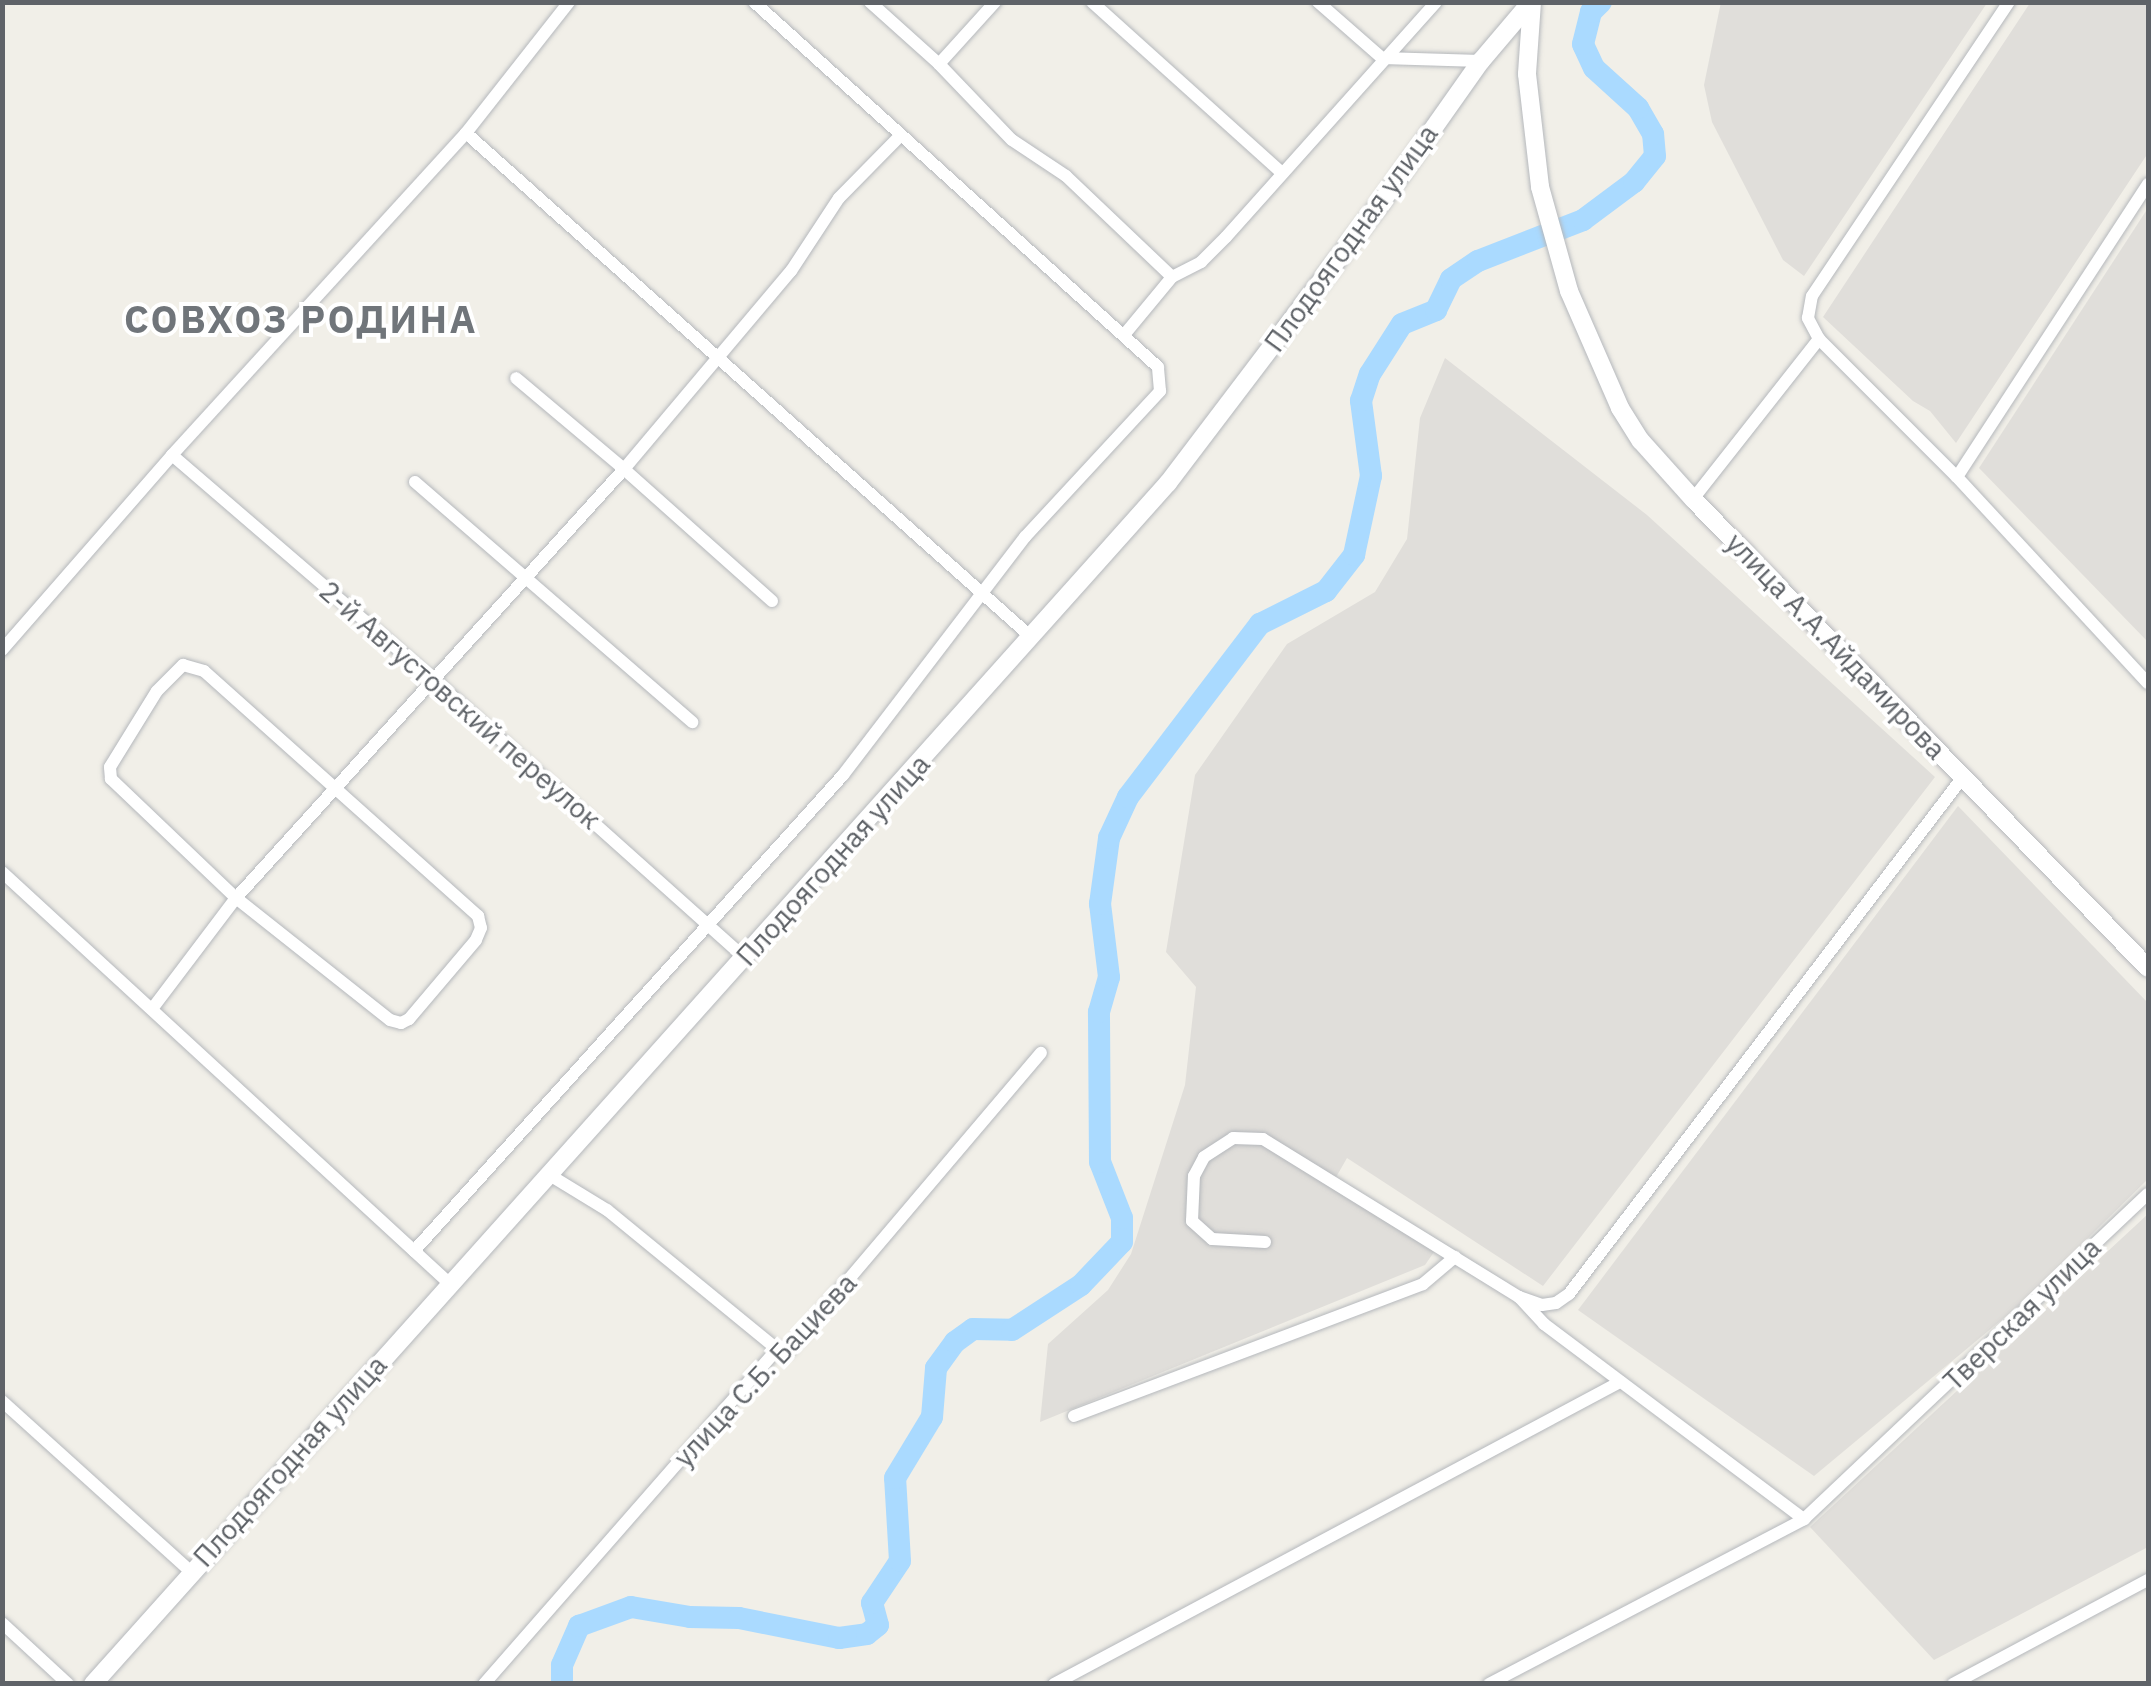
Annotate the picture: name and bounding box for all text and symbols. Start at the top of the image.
street label: Плодоягодная улица [1257,118,1445,358]
district label: СОВХОЗ РОДИНА [124,296,478,342]
street label: улица А.А.Айдамирова [1719,526,1953,766]
street label: 2-й Августовский переулок [313,574,607,836]
street label: Плодоягодная улица [729,747,937,973]
street label: Тверская улица [1936,1231,2108,1397]
street label: улица С.Б. Бациева [667,1266,863,1474]
street label: Плодоягодная улица [186,1348,394,1574]

